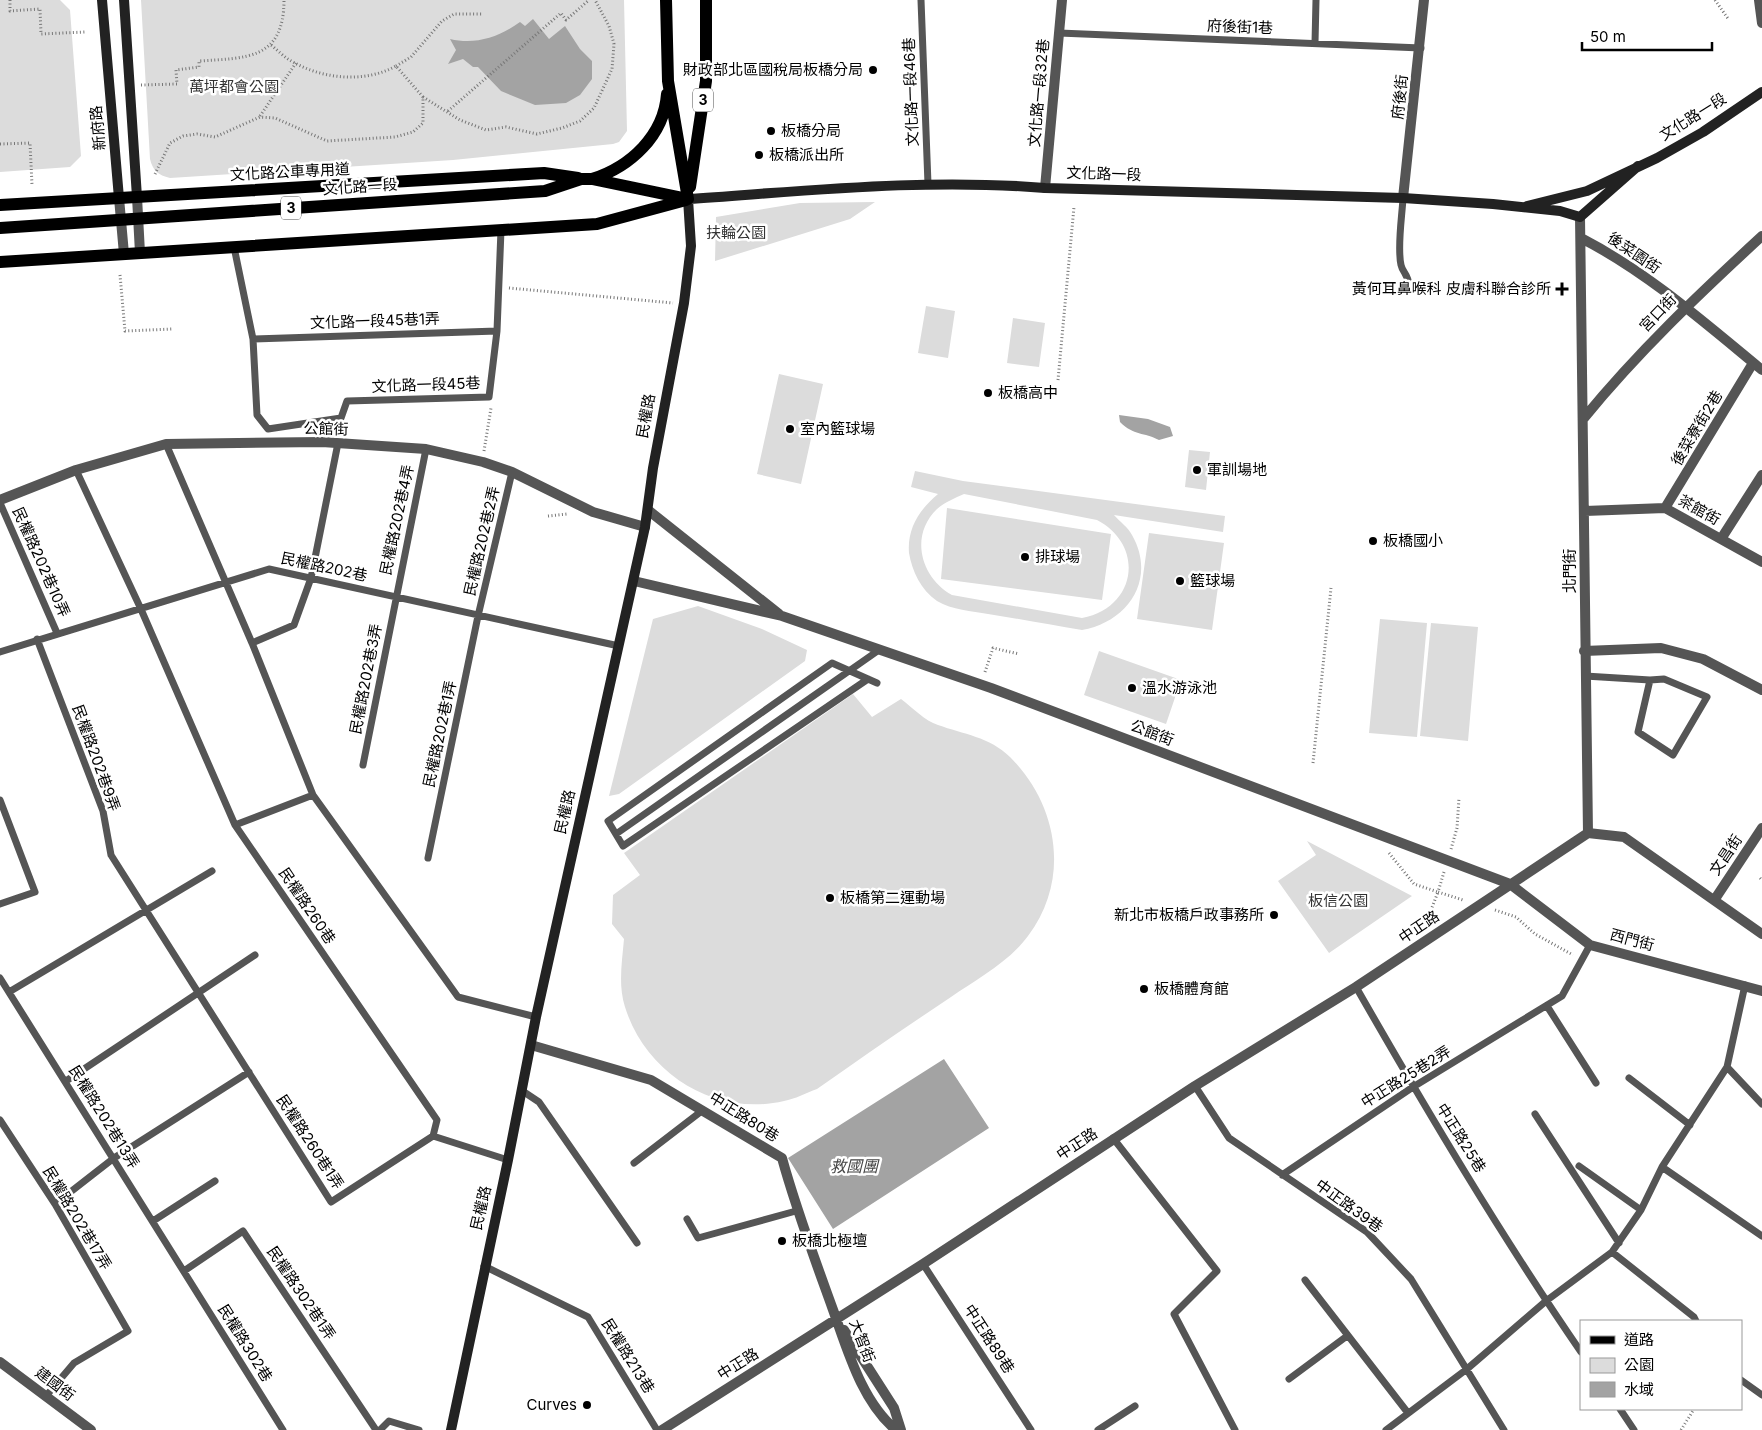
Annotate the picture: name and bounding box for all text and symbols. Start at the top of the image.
street label: 府後街1巷 [1207,16,1273,37]
scale bar [1582,20,1712,52]
text: 50 m [1590,27,1626,46]
street label: 文化路一段46巷 [899,37,922,147]
street label: 文化路一段32巷 [1024,38,1053,148]
place label: 財政部北區國稅局板橋分局 [683,60,863,79]
marker: 財政部北區國稅局板橋分局 [867,64,879,76]
street label: 府後街 [1388,74,1411,120]
park label: 萬坪都會公園 [189,77,279,96]
road number: 3 [693,88,713,112]
street label: 文化路一段 [1656,89,1730,145]
street label: 新府路 [86,105,109,151]
place label: 板橋分局 [781,121,841,140]
marker: 板橋分局 [765,125,777,137]
place label: 板橋派出所 [769,145,844,164]
marker: 板橋派出所 [753,149,765,161]
street label: 文化路公車專用道 [230,159,350,184]
street label: 文化路一段 [1066,163,1142,184]
street label: 文化路一段 [322,174,398,199]
road number: 3 [281,197,301,220]
park label: 扶輪公園 [706,223,766,242]
street label: 後菜園街 [1604,228,1664,277]
place label: 黃何耳鼻喉科 皮膚科聯合診所 [1352,279,1551,298]
marker: 黃何耳鼻喉科 皮膚科聯合診所 [1555,282,1569,296]
street label: 宮口街 [1635,290,1680,335]
street label: 文化路一段45巷1弄 [310,309,440,332]
street label: 文化路一段45巷 [371,373,481,396]
place label: 板橋高中 [998,383,1058,402]
marker: 板橋高中 [982,387,994,399]
street label: 後菜寮街2巷 [1667,387,1726,469]
street label: 民權路 [632,392,659,440]
street label: 公館街 [303,419,349,438]
place label: 室內籃球場 [800,419,875,438]
marker: 室內籃球場 [784,423,796,435]
place label: 軍訓場地 [1207,460,1267,479]
street label: 民權路202巷4弄 [376,463,417,577]
marker: 軍訓場地 [1191,464,1203,476]
street label: 民權路202巷2弄 [460,484,503,598]
street label: 茶館街 [1675,490,1724,529]
street label: 民權路202巷10弄 [9,504,74,620]
place label: 板橋國小 [1383,531,1443,550]
marker: 板橋國小 [1367,535,1379,547]
place label: 排球場 [1035,547,1080,566]
street label: 民權路202巷 [279,548,369,585]
street label: 北門街 [1560,548,1579,594]
marker: 排球場 [1019,551,1031,563]
place label: 籃球場 [1190,571,1235,590]
marker: 籃球場 [1174,575,1186,587]
street label: 民權路202巷3弄 [345,622,386,736]
place label: 溫水游泳池 [1142,678,1217,697]
street label: 民權路202巷1弄 [419,679,460,789]
marker: 溫水游泳池 [1126,682,1138,694]
street label: 民權路202巷9弄 [68,702,125,814]
street label: 公館街 [1128,716,1177,749]
street label: 民權路 [550,788,579,836]
street label: 文昌街 [1705,831,1746,879]
street label: 民權路260巷 [275,864,340,947]
place label: 板橋第二運動場 [840,888,945,907]
park label: 板信公園 [1308,891,1368,910]
marker: 板橋第二運動場 [824,892,836,904]
place label: 新北市板橋戶政事務所 [1114,905,1264,924]
street label: 中正路 [1395,906,1443,947]
marker: 新北市板橋戶政事務所 [1268,909,1280,921]
street label: 西門街 [1608,925,1656,955]
place label: 板橋體育館 [1154,979,1229,998]
marker: 板橋體育館 [1138,983,1150,995]
street label: 中正路25巷2弄 [1357,1041,1454,1112]
street label: 民權路202巷13弄 [65,1062,144,1172]
street label: 中正路80巷 [706,1088,783,1145]
street label: 民權路260巷1弄 [273,1091,348,1193]
street label: 中正路25巷 [1433,1100,1490,1176]
street label: 中正路 [1053,1123,1101,1164]
water label: 救國團 [830,1156,880,1176]
street label: 民權路202巷17弄 [39,1163,116,1273]
street label: 中正路39巷 [1312,1175,1387,1236]
street label: 民權路 [466,1184,495,1232]
place label: 板橋北極壇 [792,1231,867,1250]
marker: 板橋北極壇 [776,1235,788,1247]
street label: 民權路302巷1弄 [263,1242,340,1343]
street label: 民權路302巷 [214,1300,277,1385]
street label: 中正路89巷 [960,1301,1019,1377]
street label: 民權路213巷 [598,1315,659,1397]
street label: 大智街 [846,1316,879,1365]
legend [1580,1320,1742,1410]
text: 道路 [1624,1330,1654,1349]
street label: 中正路 [714,1344,762,1384]
text: 公園 [1624,1355,1654,1374]
street label: 建國街 [32,1362,79,1405]
text: 水域 [1624,1380,1654,1399]
place label: Curves [526,1395,577,1414]
marker: Curves [581,1399,593,1411]

